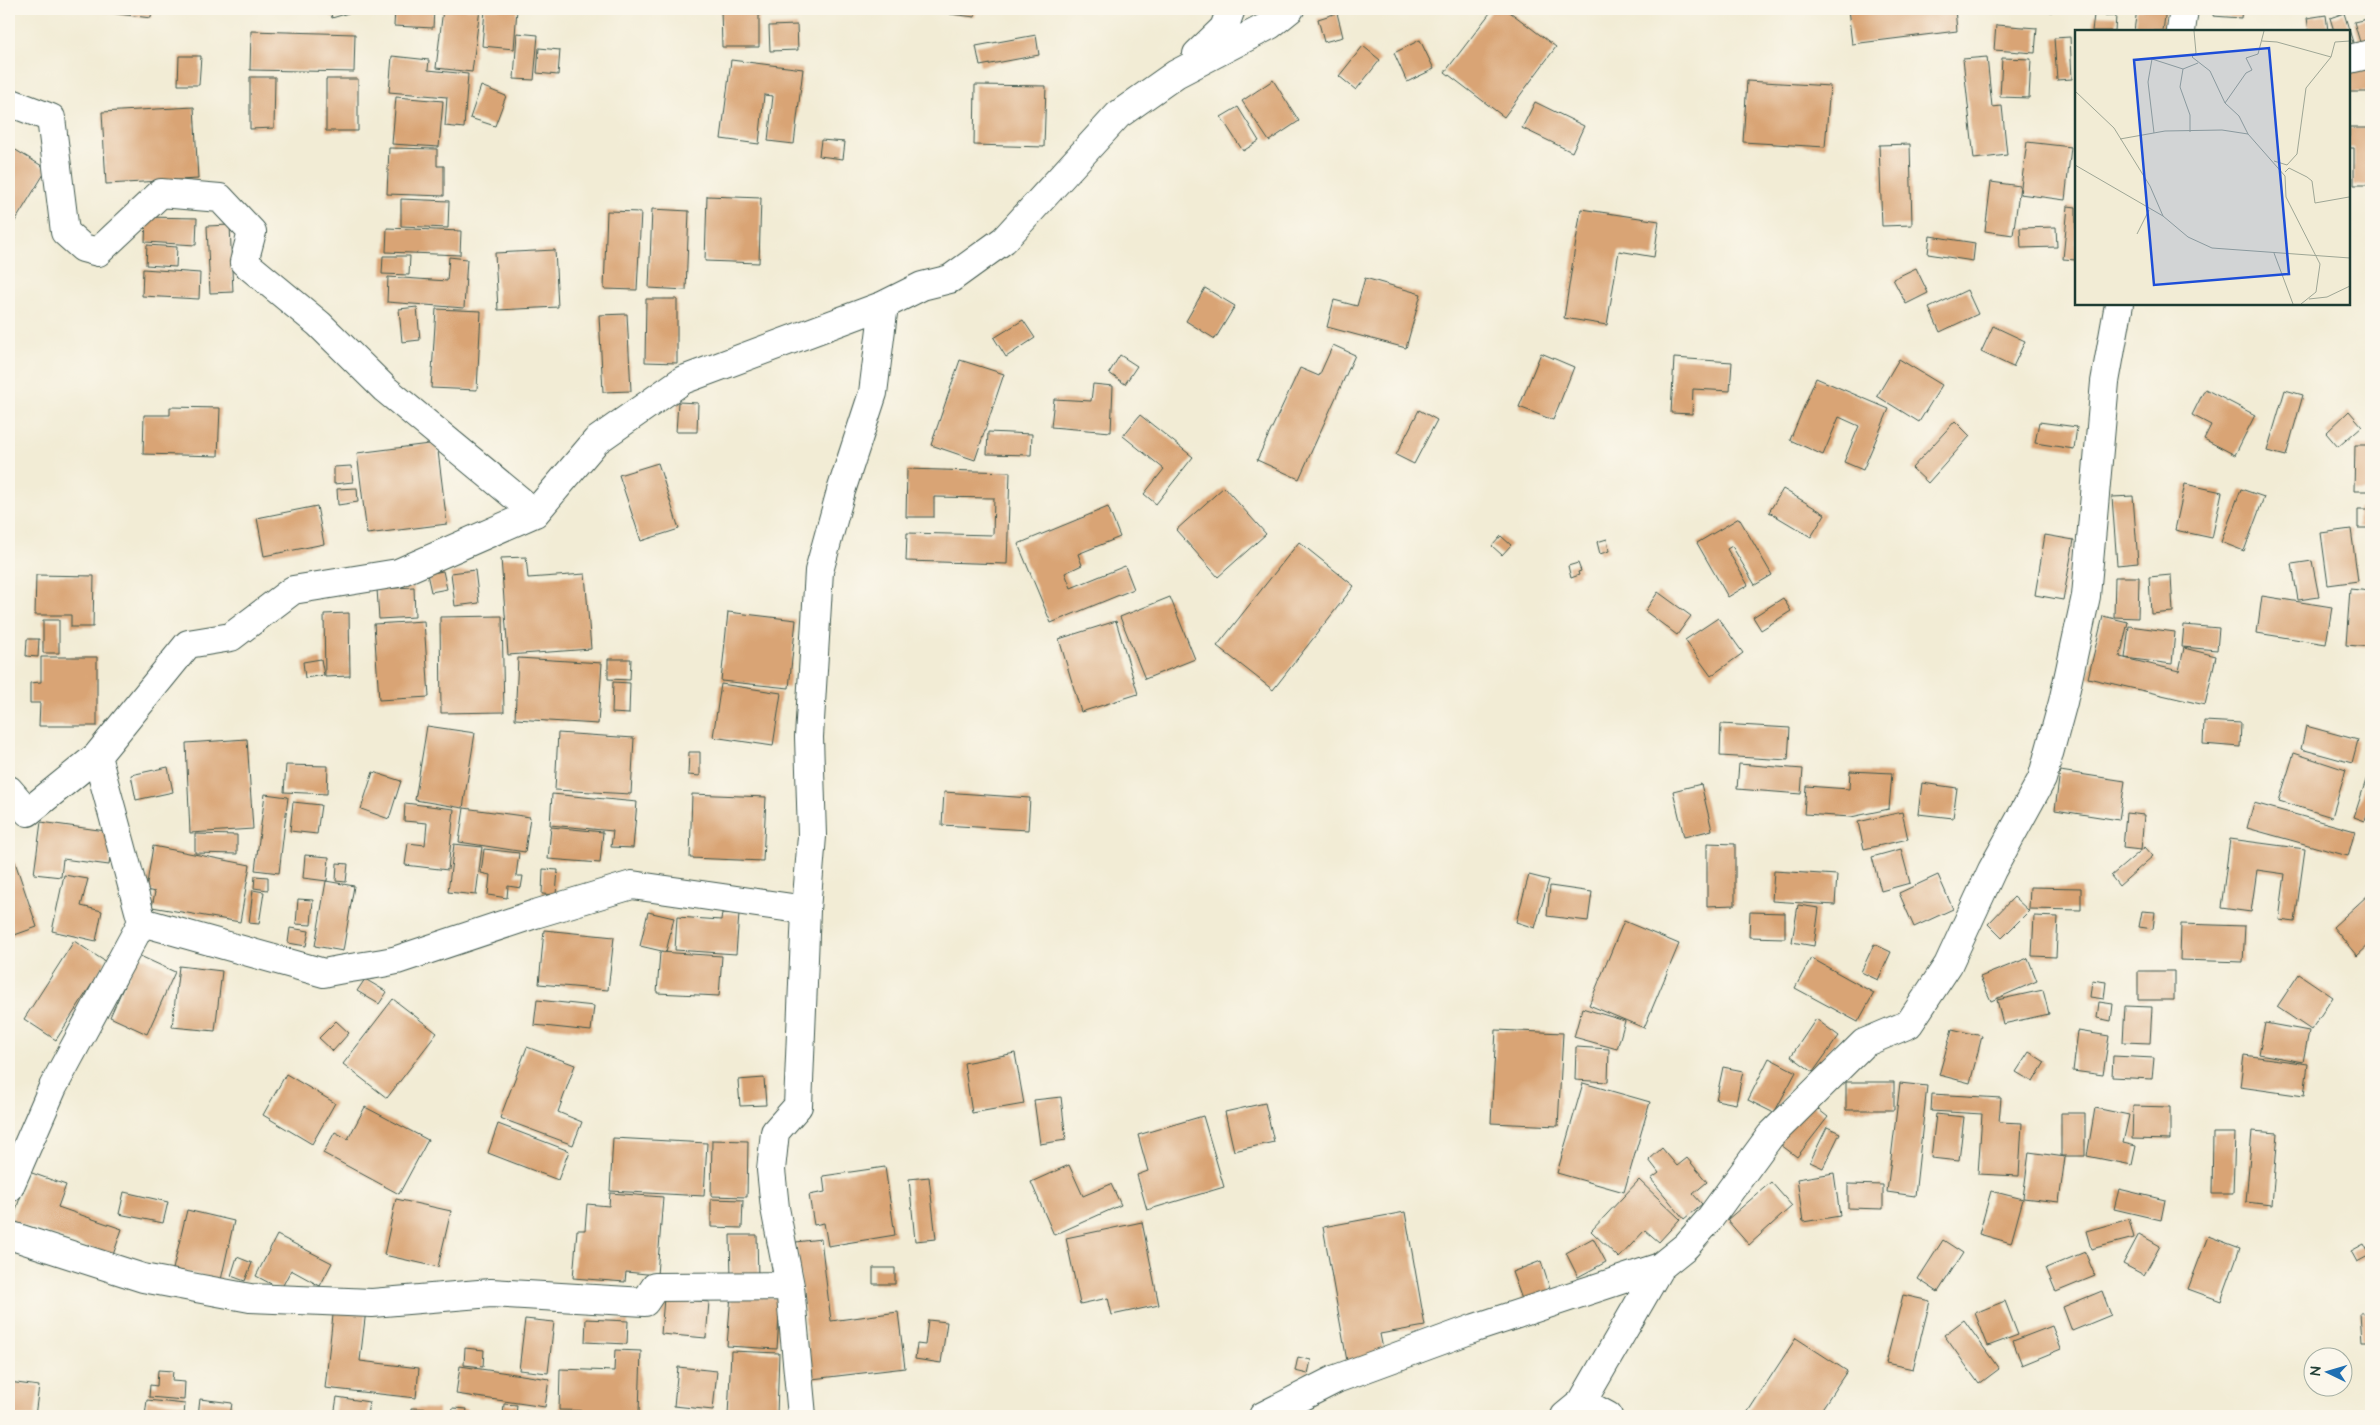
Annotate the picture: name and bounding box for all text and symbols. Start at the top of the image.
inset map [2075,30,2350,305]
north arrow [2302,1348,2352,1398]
text: N [2306,1365,2326,1376]

